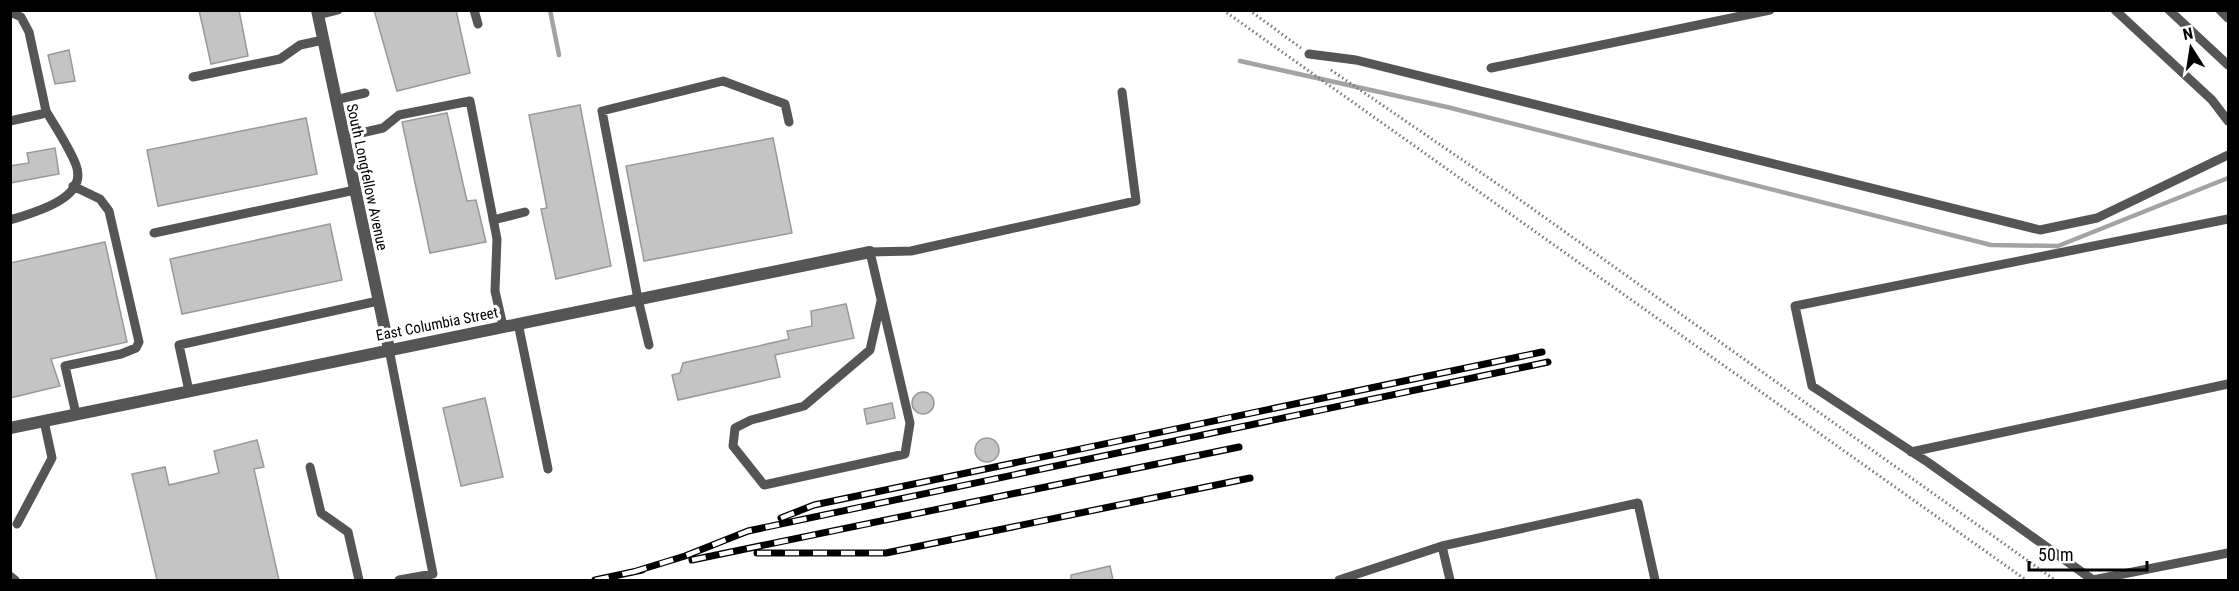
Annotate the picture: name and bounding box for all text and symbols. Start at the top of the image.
north arrow [2161,18,2221,78]
text: N [2181,24,2195,44]
street label: South Longfellow Avenue [343,102,391,252]
street label: East Columbia Street [374,303,500,345]
scale bar [2029,534,2148,572]
text: 50 m [2038,544,2073,565]

